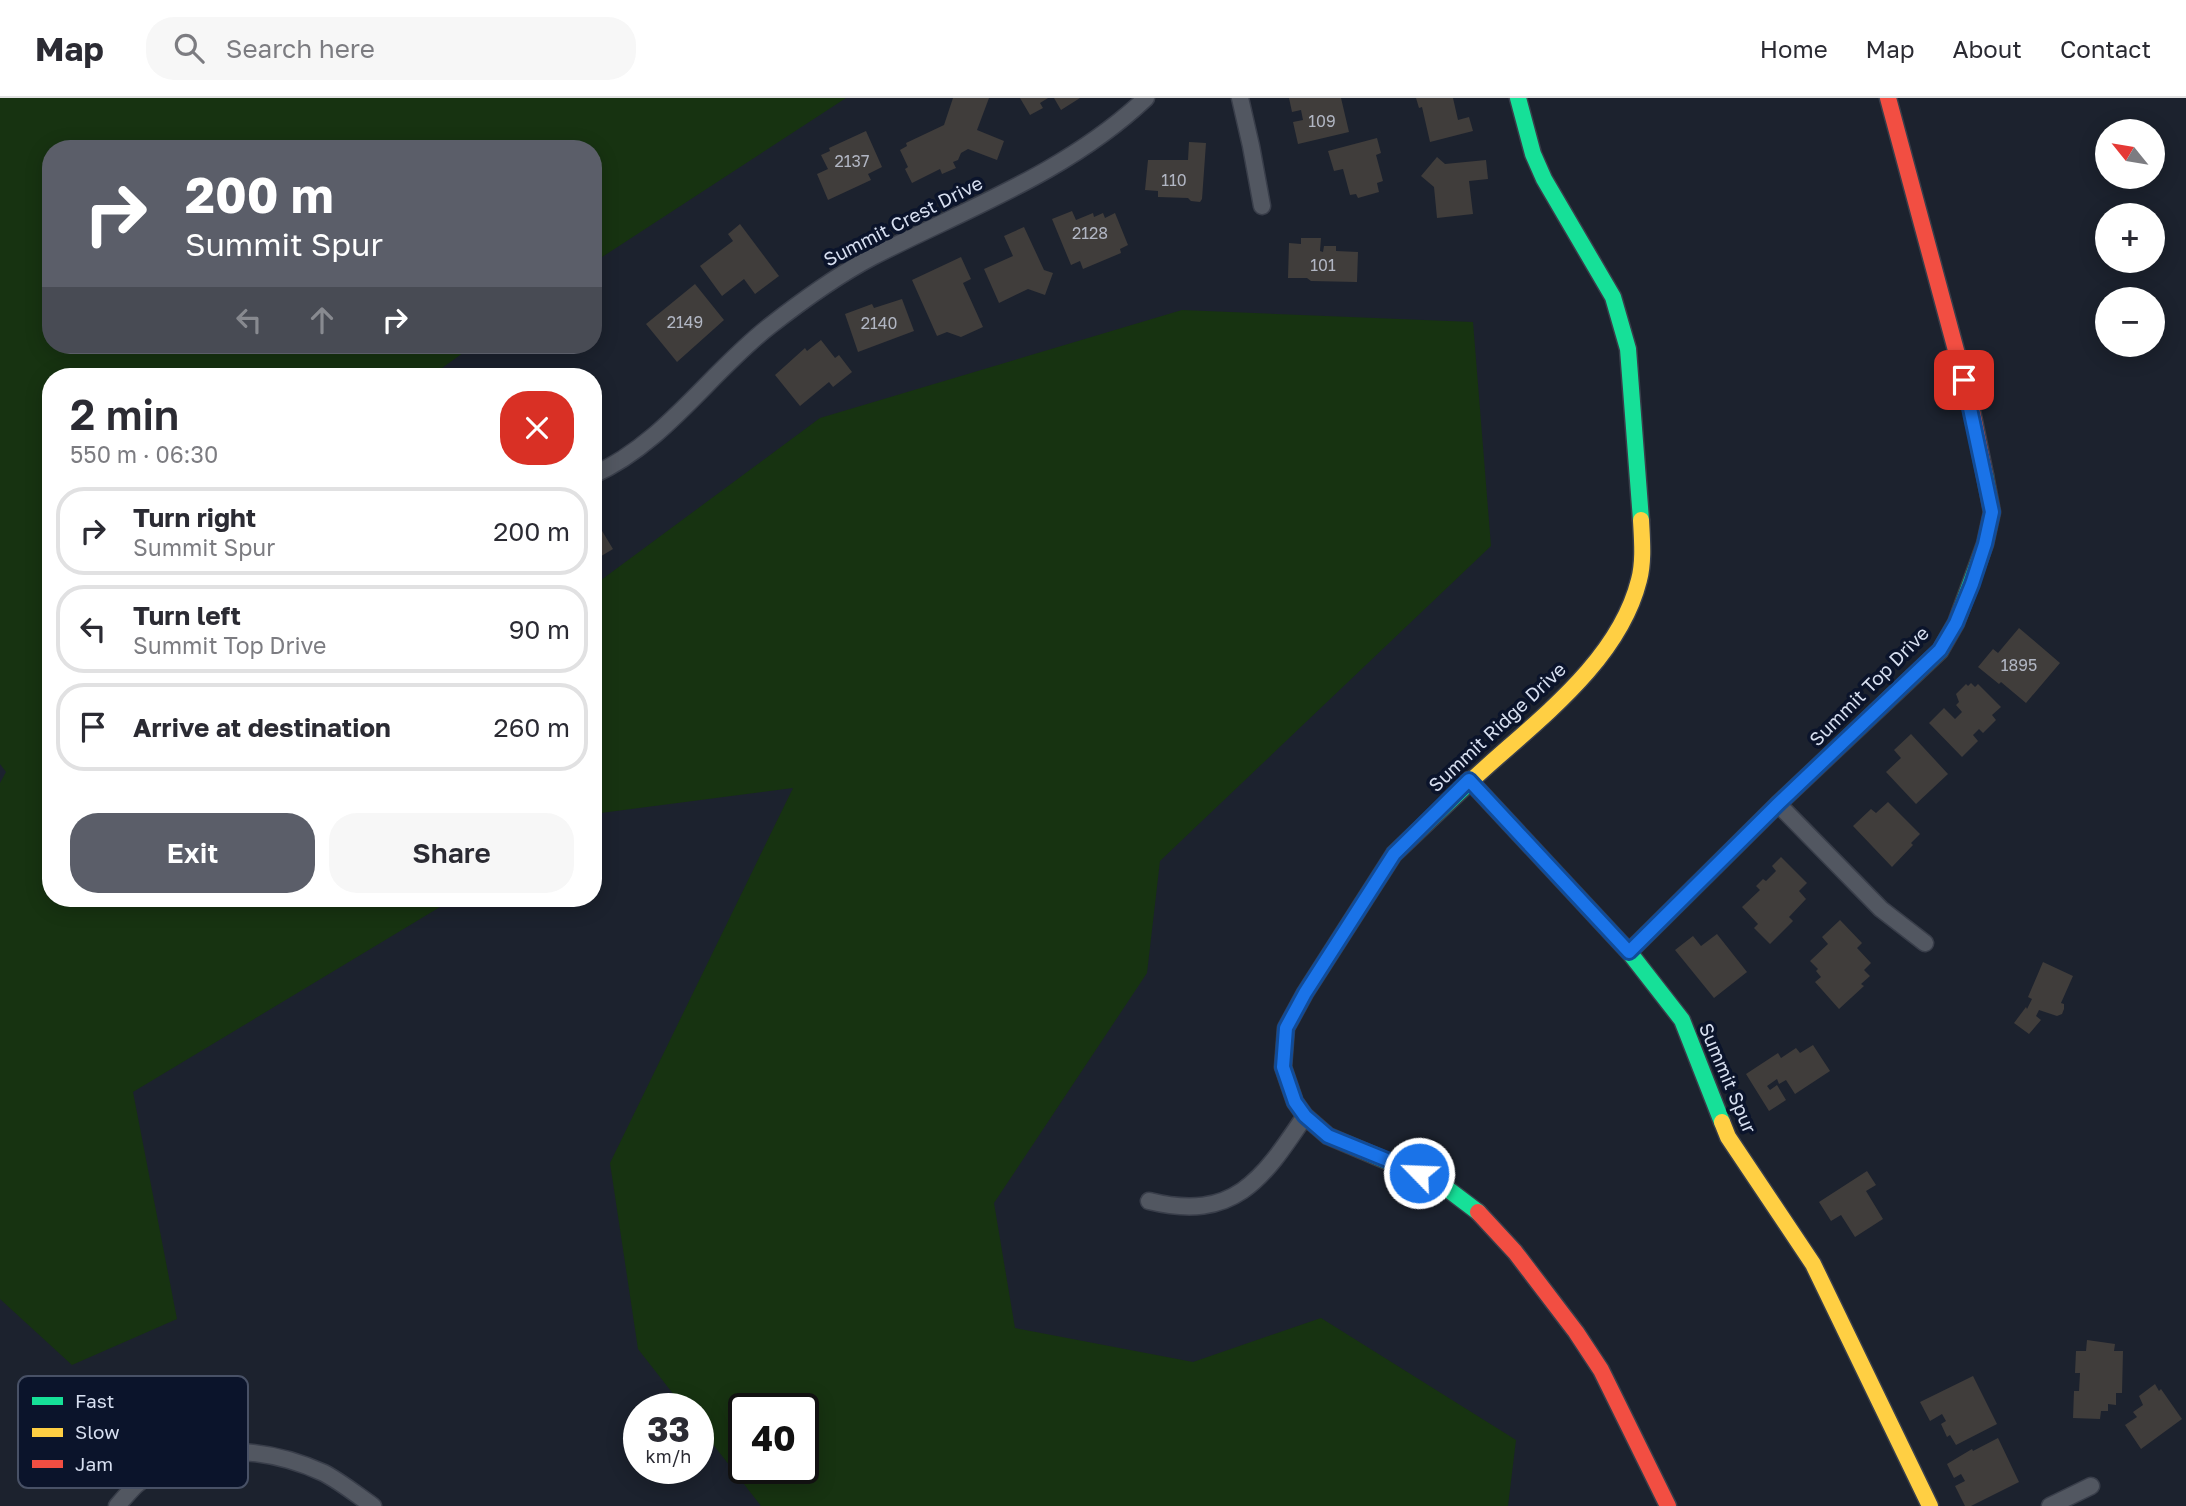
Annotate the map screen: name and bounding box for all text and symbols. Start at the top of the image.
search box [146,17,636,80]
text: Map [35,29,104,68]
icon: search [170,29,208,67]
text: Search here [226,33,375,64]
text: Home [1760,34,1828,63]
text: Map [1866,34,1915,63]
text: About [1953,34,2022,63]
text: Contact [2060,34,2151,63]
house number: 109 [1308,111,1336,131]
north arrow [2095,119,2165,189]
map controls [2095,119,2165,357]
house number: 2137 [835,151,869,171]
text: 200 m [185,165,334,224]
icon: right [70,168,161,259]
street label: Summit Crest Drive [819,170,986,271]
house number: 110 [1161,170,1187,190]
button: + [2095,203,2165,273]
house number: 2128 [1072,223,1108,243]
text: Summit Spur [185,225,383,263]
house number: 101 [1310,255,1336,275]
button: − [2095,287,2165,357]
icon: left [230,301,268,339]
icon: ahead [303,301,341,339]
icon: right [376,301,414,339]
house number: 2149 [667,312,703,332]
house number: 2140 [861,313,897,333]
pin [1934,350,1994,410]
icon: arrive [1945,361,1983,399]
text: 2 min [70,389,179,439]
button: close [500,391,574,465]
text: 550 m · 06:30 [70,440,218,468]
text: Turn right [133,502,256,533]
icon: right [74,512,112,550]
text: 200 m [493,516,570,547]
text: Summit Spur [133,533,275,561]
text: Turn left [133,600,241,631]
icon: left [74,610,112,648]
text: 90 m [509,614,570,645]
street label: Summit Top Drive [1804,621,1933,750]
text: Summit Top Drive [133,631,326,659]
house number: 1895 [2001,655,2037,675]
street label: Summit Ridge Drive [1423,657,1570,796]
icon: arrive [74,708,112,746]
text: Arrive at destination [133,712,391,743]
text: 260 m [494,712,570,743]
button: Exit [70,813,315,893]
button: Share [329,813,574,893]
street label: Summit Spur [1695,1019,1762,1137]
position arrow [1382,1136,1456,1210]
legend [18,1376,248,1488]
text: Fast [75,1389,114,1412]
speed limit sign: 40 [728,1393,819,1484]
text: 33 [647,1408,690,1450]
text: Slow [75,1420,120,1443]
text: km/h [646,1445,691,1467]
text: Jam [75,1452,113,1475]

